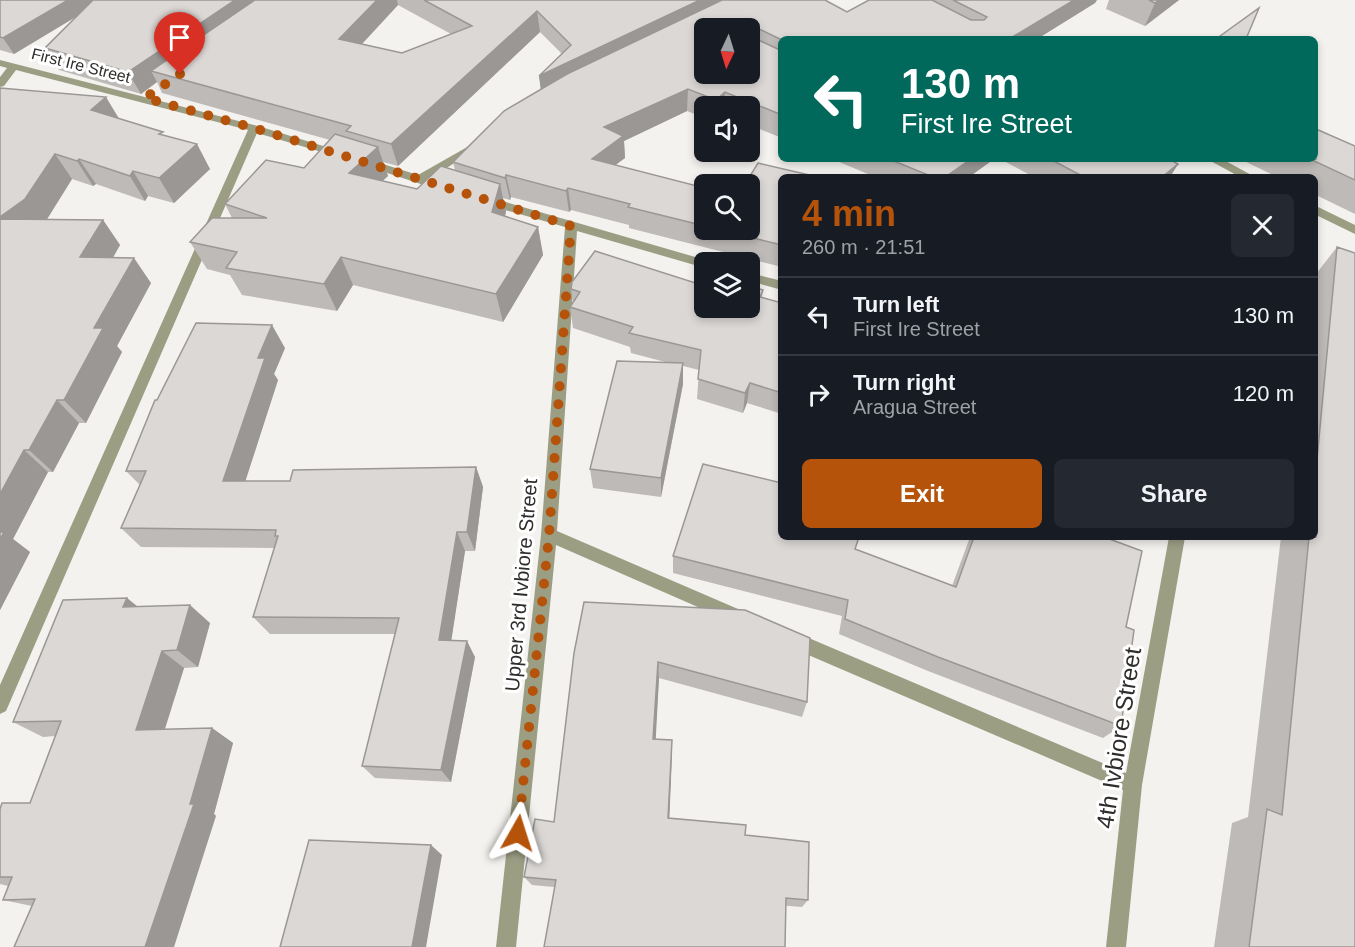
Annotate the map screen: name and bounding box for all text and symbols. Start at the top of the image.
pin [154,12,205,74]
north arrow [694,18,760,84]
map controls [694,18,760,318]
icon: arrive [163,21,196,54]
street label: First Ire Street [30,45,133,86]
icon: left [802,60,880,138]
text: 130 m [901,60,1020,107]
button: sound [694,96,760,162]
text: First Ire Street [901,109,1072,139]
button: search [694,174,760,240]
text: 4 min [802,193,896,234]
button: close [1231,194,1294,257]
text: 260 m · 21:51 [802,236,925,258]
button: layers [694,252,760,318]
text: Turn left [853,292,939,317]
icon: left [802,300,835,333]
text: 130 m [1233,303,1294,328]
text: First Ire Street [853,318,980,340]
text: Turn right [853,370,955,395]
icon: right [802,378,835,411]
text: 120 m [1233,381,1294,406]
text: Aragua Street [853,396,976,418]
button: Exit [802,459,1042,528]
button: Share [1054,459,1294,528]
street label: Upper 3rd Ivbiore Street [501,477,541,692]
street label: 4th Ivbiore Street [1091,645,1146,830]
position arrow [486,801,550,865]

